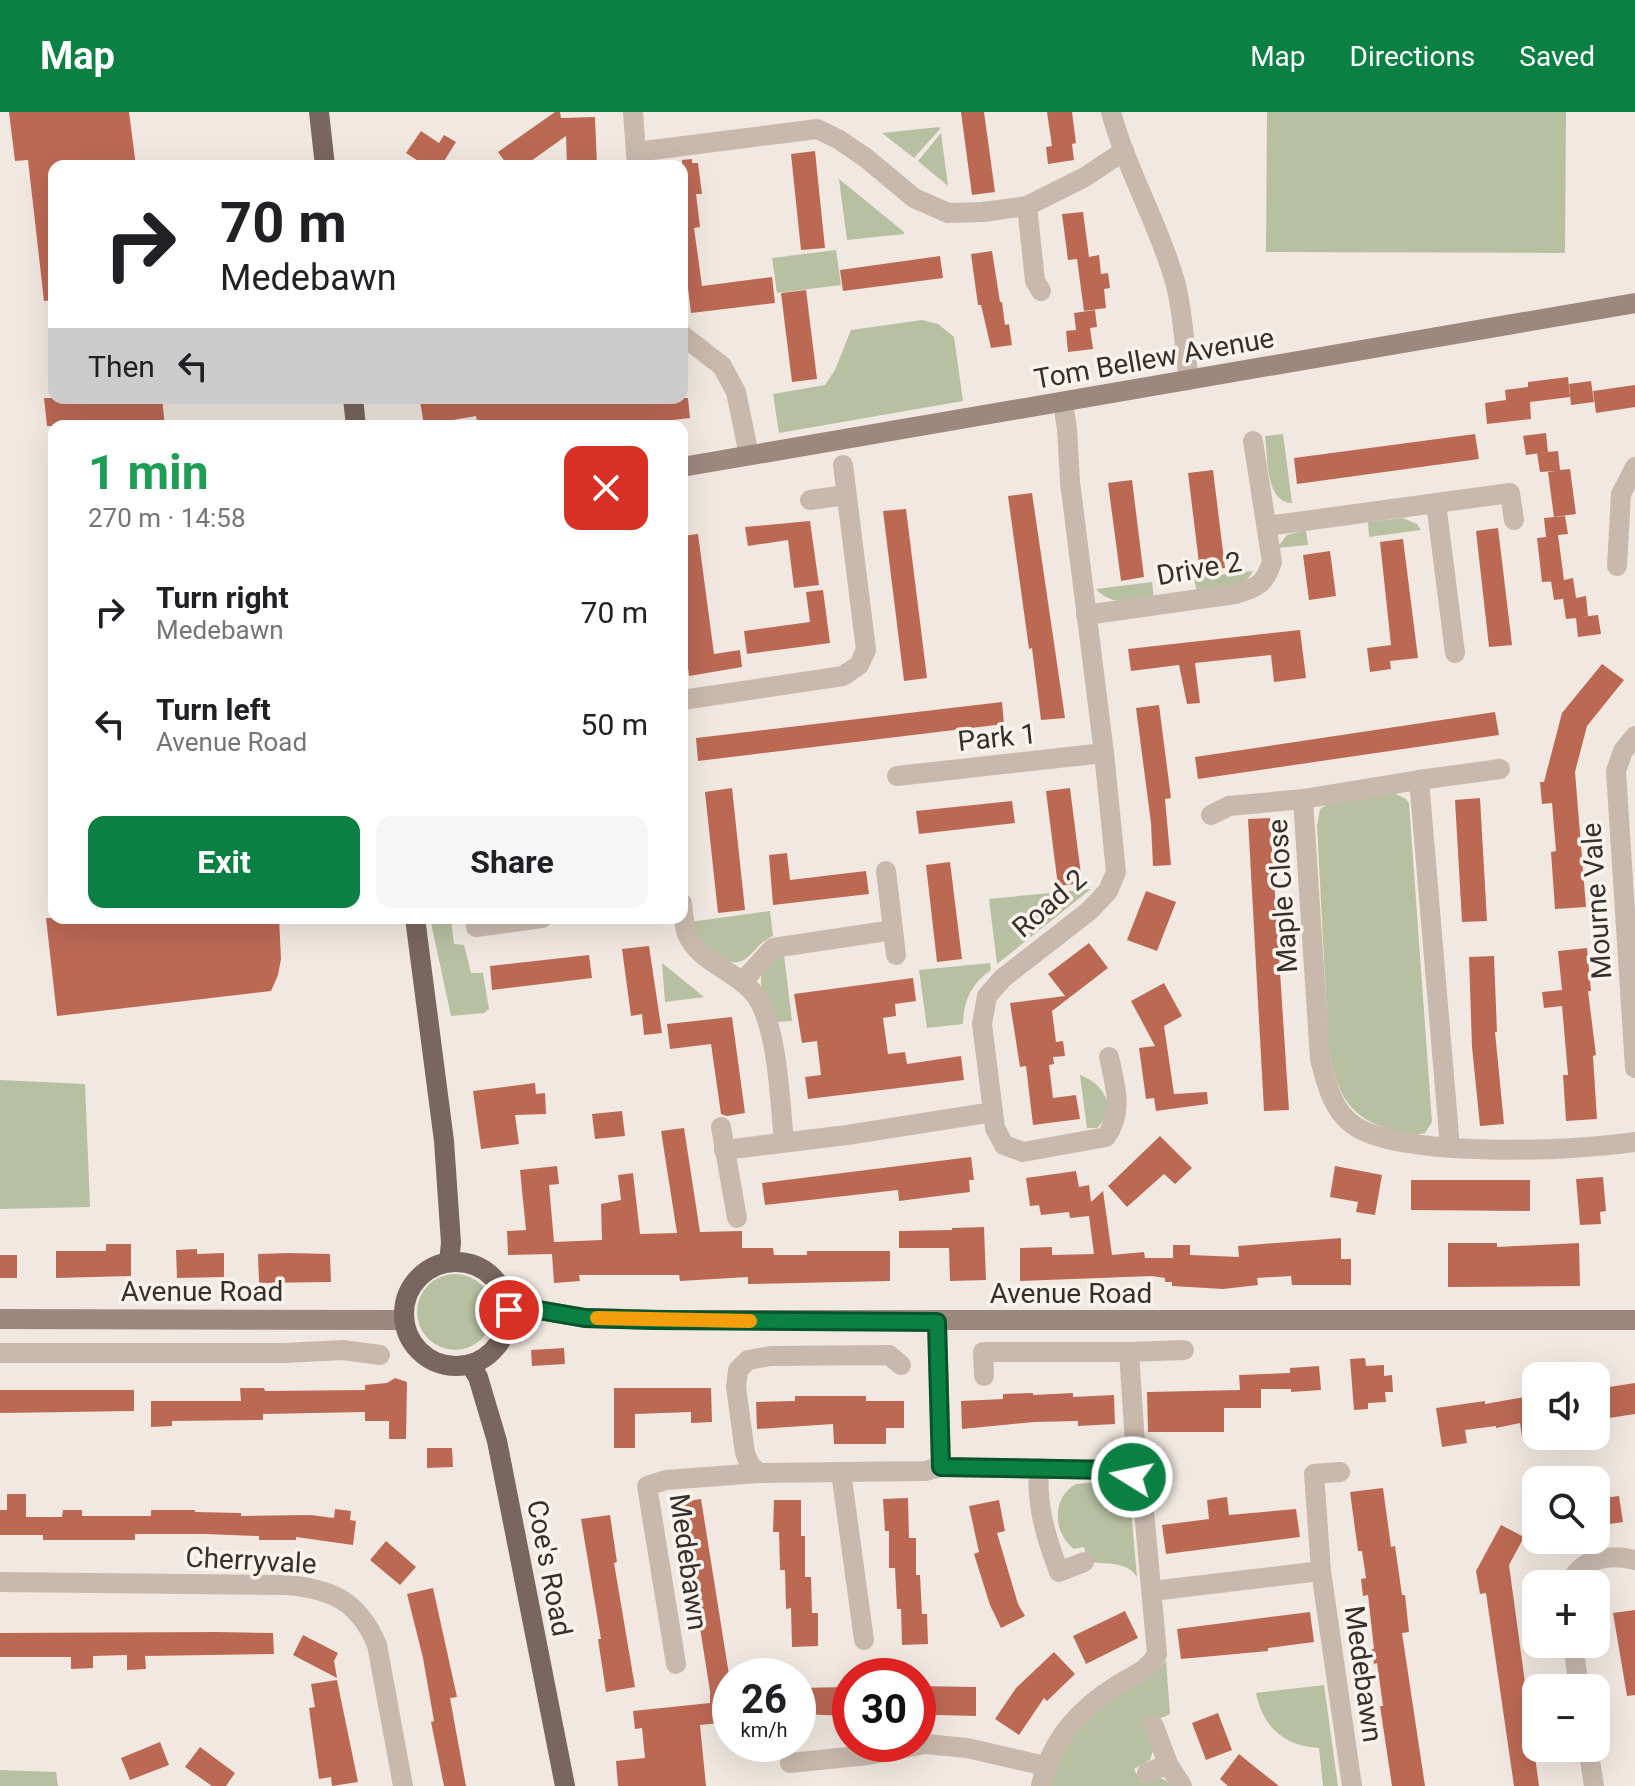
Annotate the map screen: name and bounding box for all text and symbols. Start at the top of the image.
text: Map [40,34,115,78]
text: Map [1250,40,1306,73]
text: Directions [1350,40,1475,73]
text: Saved [1519,40,1595,73]
text: 70 m [220,190,347,256]
icon: right [88,192,192,296]
text: Medebawn [220,257,397,299]
street label: Tom Bellew Avenue [1031,321,1277,396]
icon: left [171,344,215,388]
text: Then [88,349,155,384]
text: 1 min [88,444,209,501]
button: close [564,446,648,530]
text: 270 m · 14:58 [88,503,246,533]
street label: Drive 2 [1154,545,1244,592]
text: Turn right [156,580,289,615]
icon: right [88,590,132,634]
text: 70 m [581,595,648,630]
text: Medebawn [156,615,284,645]
text: Turn left [156,692,271,727]
icon: left [88,702,132,746]
text: 50 m [581,707,648,742]
street label: Park 1 [956,717,1038,758]
text: Avenue Road [156,727,307,757]
button: Exit [88,816,360,908]
button: Share [376,816,648,908]
street label: Maple Close [1261,818,1304,974]
street label: Mourne Vale [1575,822,1618,980]
street label: Road 2 [1006,862,1093,944]
street label: Avenue Road [121,1275,283,1308]
pin [475,1276,543,1344]
street label: Avenue Road [990,1277,1152,1310]
icon: arrive [487,1288,531,1332]
map controls [1522,1362,1610,1762]
button: sound [1522,1362,1610,1450]
position arrow [1090,1435,1174,1519]
button: search [1522,1466,1610,1554]
street label: Medebawn [663,1492,714,1632]
street label: Coe's Road [520,1497,579,1639]
street label: Cherryvale [185,1541,317,1580]
button: + [1522,1570,1610,1658]
street label: Medebawn [1338,1604,1389,1744]
speed limit sign: 30 [832,1658,936,1762]
button: − [1522,1674,1610,1762]
text: 26 [741,1676,787,1723]
text: km/h [741,1718,787,1742]

